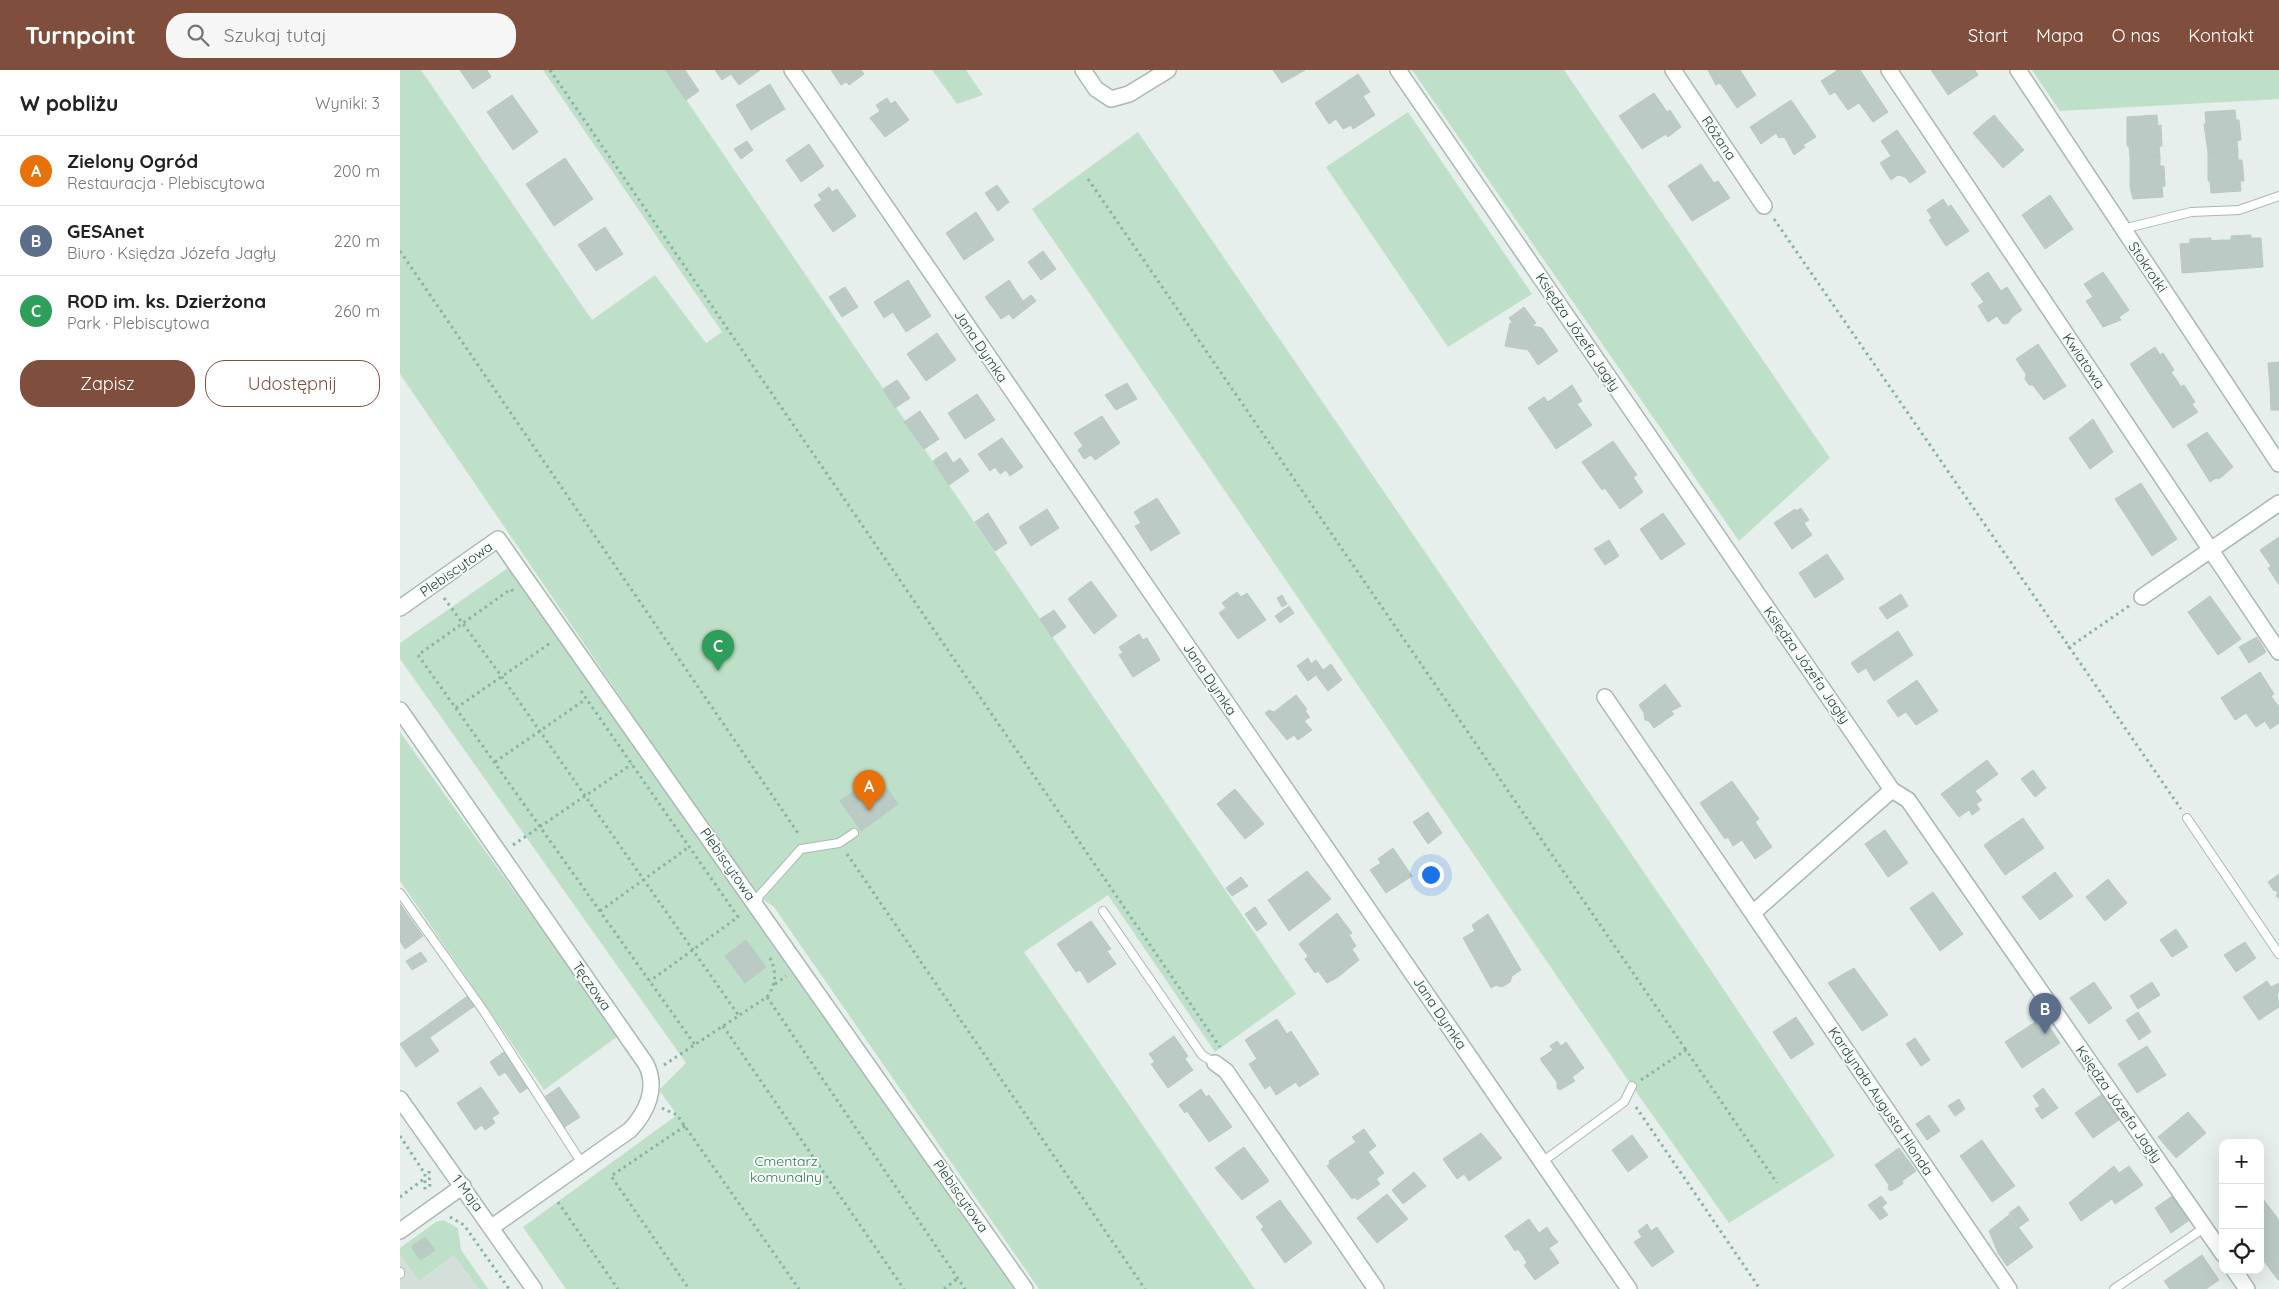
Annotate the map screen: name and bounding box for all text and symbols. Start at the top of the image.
search box [166,13,516,58]
text: Turnpoint [25,20,136,50]
icon: search [184,21,212,49]
text: Szukaj tutaj [224,23,327,47]
text: Start [1968,24,2008,47]
text: Mapa [2036,24,2084,47]
text: O nas [2112,24,2160,47]
text: Kontakt [2188,24,2254,47]
text: W pobliżu [20,90,118,116]
text: Wyniki: 3 [315,93,380,113]
street label: Różana [1698,112,1740,164]
text: Zielony Ogród [67,149,198,173]
text: A [31,161,41,181]
text: 200 m [333,161,380,181]
text: Restauracja · Plebiscytowa [67,173,265,193]
text: GESAnet [67,219,145,243]
text: B [31,231,41,251]
text: 220 m [334,231,380,251]
street label: Stokrotki [2125,238,2171,296]
text: Biuro · Księdza Józefa Jagły [67,243,276,263]
street label: Księdza Józefa Jagły [1532,269,1624,395]
text: ROD im. ks. Dzierżona [67,289,266,313]
text: C [31,301,41,321]
text: 260 m [334,301,380,321]
street label: Jana Dymka [950,306,1012,386]
text: Park · Plebiscytowa [67,313,210,333]
street label: Kwiatowa [2059,330,2109,392]
button: Zapisz [20,360,195,407]
button: Udostępnij [205,360,380,407]
street label: Plebiscytowa [416,537,496,601]
street label: Księdza Józefa Jagły [1760,603,1854,727]
pin: C [702,630,734,671]
street label: Jana Dymka [1179,639,1241,719]
pin: A [853,770,885,811]
street label: Plebiscytowa [696,824,760,904]
your location [1418,862,1444,888]
street label: Tęczowa [569,958,615,1014]
street label: Jana Dymka [1409,973,1471,1053]
pin: B [2029,993,2061,1034]
street label: Kardynała Augusta Hlonda [1825,1023,1937,1179]
street label: Księdza Józefa Jagły [2072,1042,2166,1166]
map controls [2219,1139,2264,1274]
button: + [2219,1139,2264,1184]
park label: Cmentarz komunalny [750,1152,822,1186]
street label: Plebiscytowa [929,1156,993,1236]
street label: 1 Maja [449,1171,487,1215]
button: − [2219,1184,2264,1229]
button: locate [2219,1229,2264,1274]

